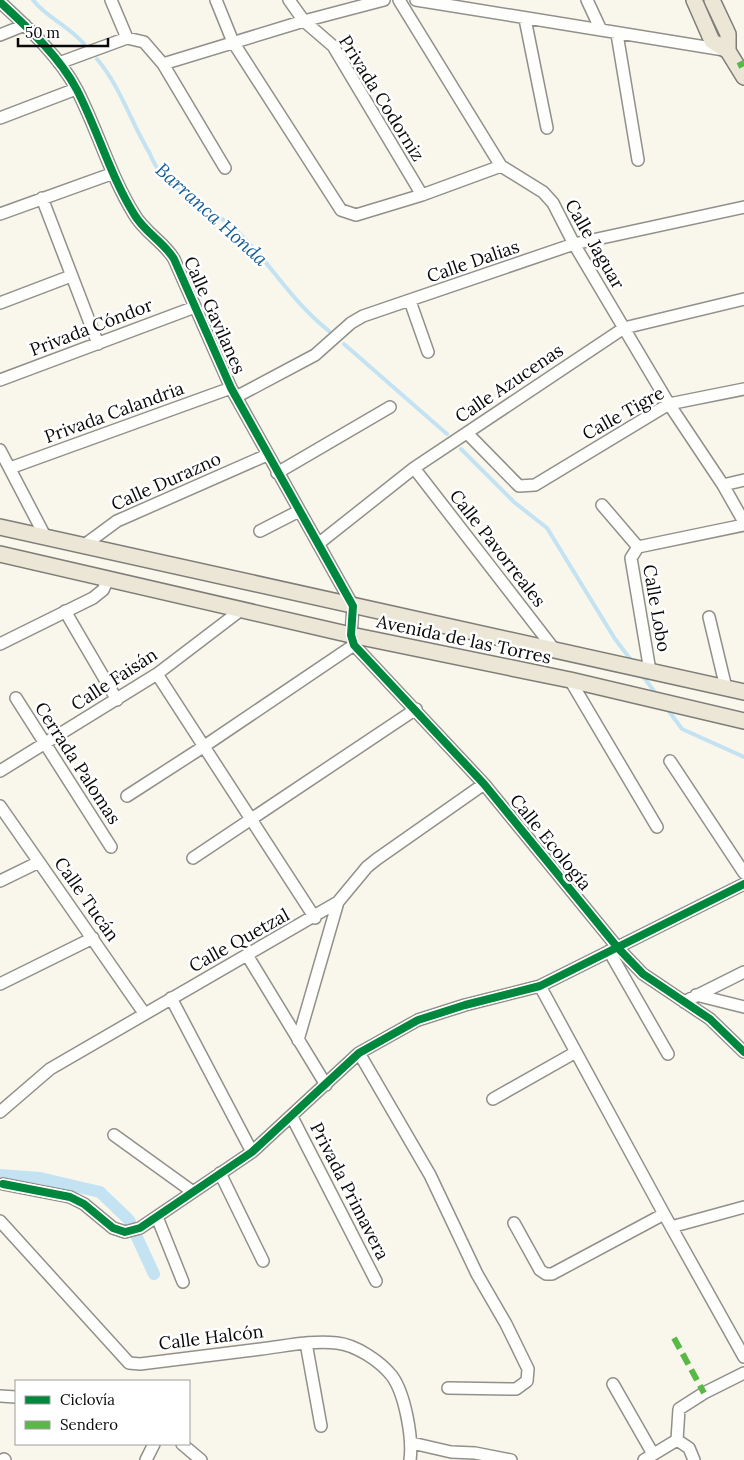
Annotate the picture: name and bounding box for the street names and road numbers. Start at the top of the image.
street label: Privada Codorniz [334,31,430,165]
street label: Calle Jaguar [560,195,630,293]
street label: Calle Dalias [424,234,522,288]
street label: Calle Gavilanes [179,253,251,377]
street label: Privada Cóndor [26,293,156,361]
street label: Calle Azucenas [450,338,568,428]
street label: Privada Calandria [41,376,187,448]
street label: Calle Tigre [578,381,668,445]
street label: Calle Durazno [108,447,224,515]
street label: Calle Pavorreales [445,485,551,611]
street label: Calle Lobo [638,563,676,653]
street label: Avenida de las Torres [374,609,553,669]
street label: Calle Faisán [67,643,161,715]
street label: Cerrada Palomas [30,698,126,828]
street label: Calle Ecología [505,789,597,895]
street label: Calle Tucán [50,852,125,946]
street label: Calle Quetzal [185,903,293,977]
street label: Privada Primavera [305,1118,395,1264]
street label: Calle Halcón [157,1319,265,1355]

